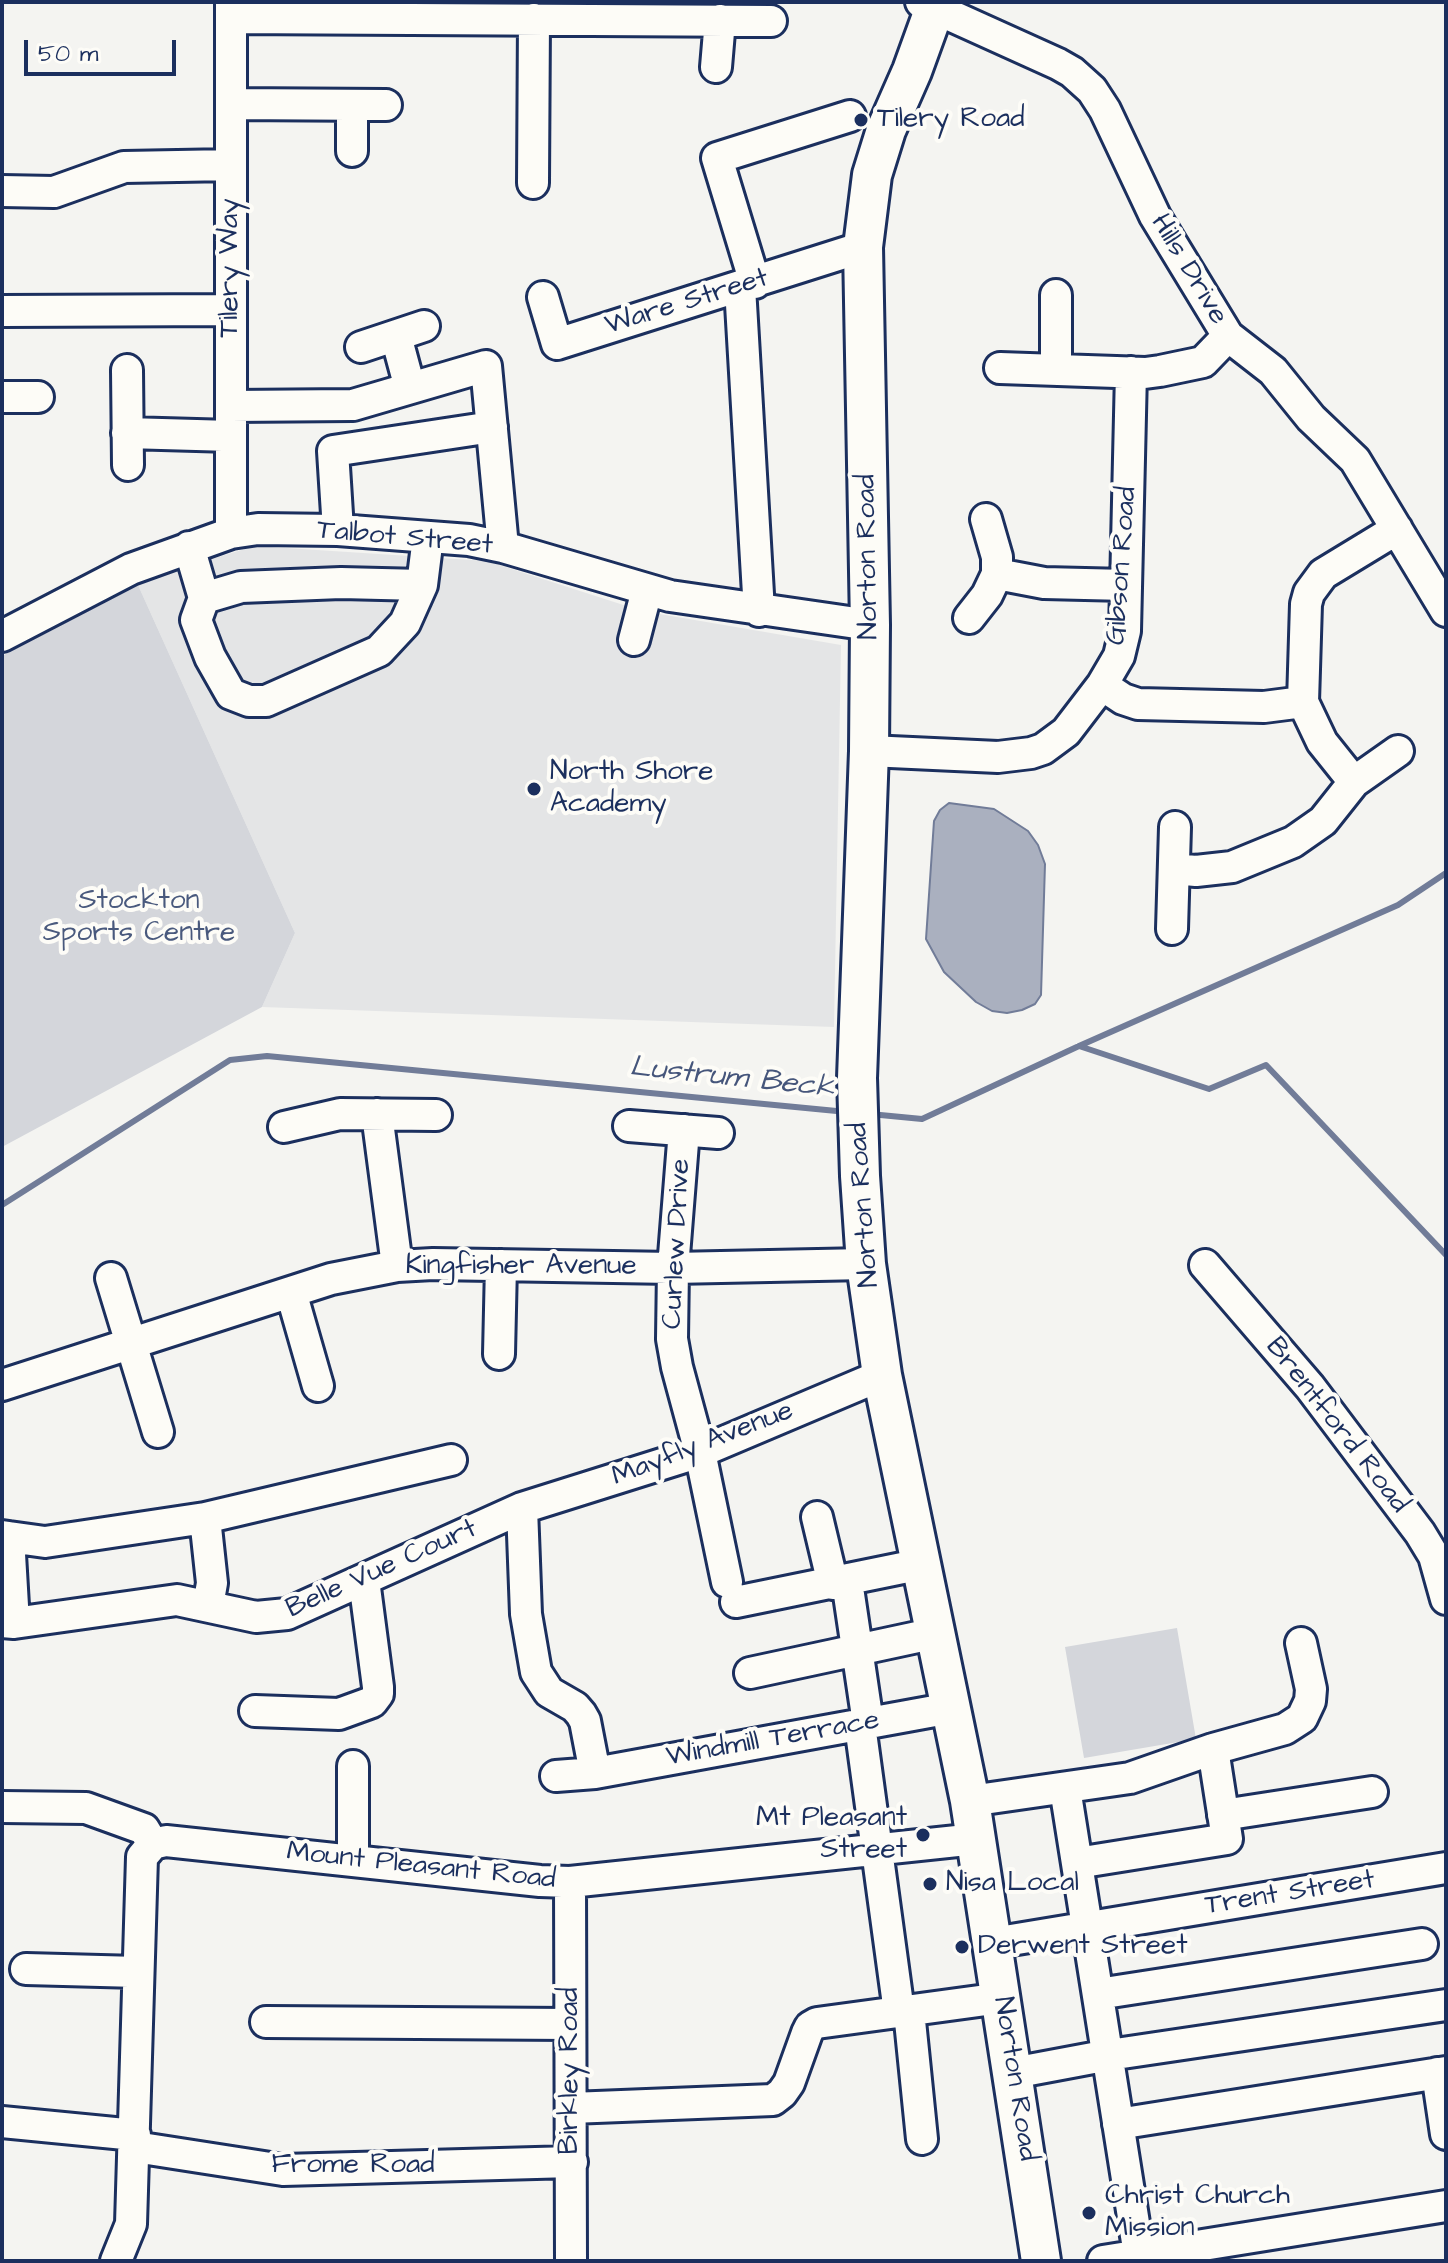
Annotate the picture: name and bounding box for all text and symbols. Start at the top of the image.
scale bar [28,24,180,74]
text: 50 m [38,37,98,71]
place label: Tilery Road [877,103,1025,137]
marker: Tilery Road [852,111,870,129]
street label: Tilery Way [214,198,248,338]
street label: Hills Drive [1142,209,1234,331]
street label: Ware Street [601,262,773,344]
street label: Norton Road [851,474,887,640]
street label: Gibson Road [1101,486,1145,646]
street label: Talbot Street [316,515,494,563]
place label: North Shore Academy [550,756,713,822]
marker: North Shore Academy [525,780,543,798]
park label: Stockton Sports Centre [43,885,235,951]
water label: Lustrum Beck [628,1050,836,1108]
street label: Norton Road [842,1121,888,1289]
street label: Curlew Drive [657,1158,699,1330]
street label: Kingfisher Avenue [405,1250,637,1284]
street label: Brentford Road [1257,1332,1415,1520]
street label: Mayfly Avenue [608,1395,798,1495]
street label: Belle Vue Court [282,1513,482,1627]
street label: Windmill Terrace [664,1705,882,1775]
place label: Mt Pleasant Street [756,1802,907,1868]
marker: Mt Pleasant Street [914,1826,932,1844]
street label: Mount Pleasant Road [285,1836,557,1898]
street label: Trent Street [1203,1864,1377,1924]
place label: Nisa Local [946,1867,1079,1901]
marker: Nisa Local [921,1875,939,1893]
place label: Derwent Street [978,1930,1187,1964]
marker: Derwent Street [953,1938,971,1956]
street label: Birkley Road [554,1987,588,2155]
street label: Norton Road [984,1995,1044,2163]
street label: Frome Road [271,2149,435,2183]
place label: Christ Church Mission [1105,2180,1290,2246]
marker: Christ Church Mission [1080,2204,1098,2222]

